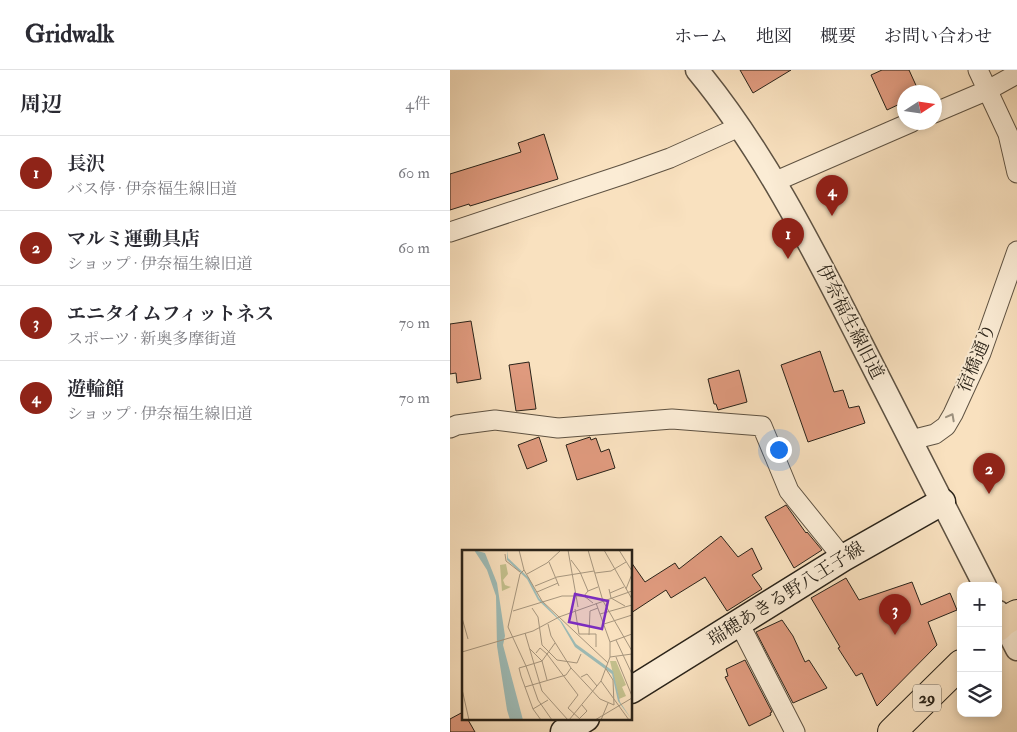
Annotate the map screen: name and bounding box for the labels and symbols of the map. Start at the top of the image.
north arrow [897,85,942,130]
pin: 4 [816,175,848,216]
pin: 1 [772,218,804,259]
street label: 伊奈福生線旧道 [811,261,889,383]
street label: 宿橋通り [952,320,1002,396]
one-way arrow [945,413,955,422]
your location [766,437,792,463]
pin: 2 [973,453,1005,494]
street label: 瑞穂あきる野八王子線 [704,537,868,651]
inset map [462,550,632,720]
pin: 3 [879,594,911,635]
road number: 29 [913,684,941,711]

